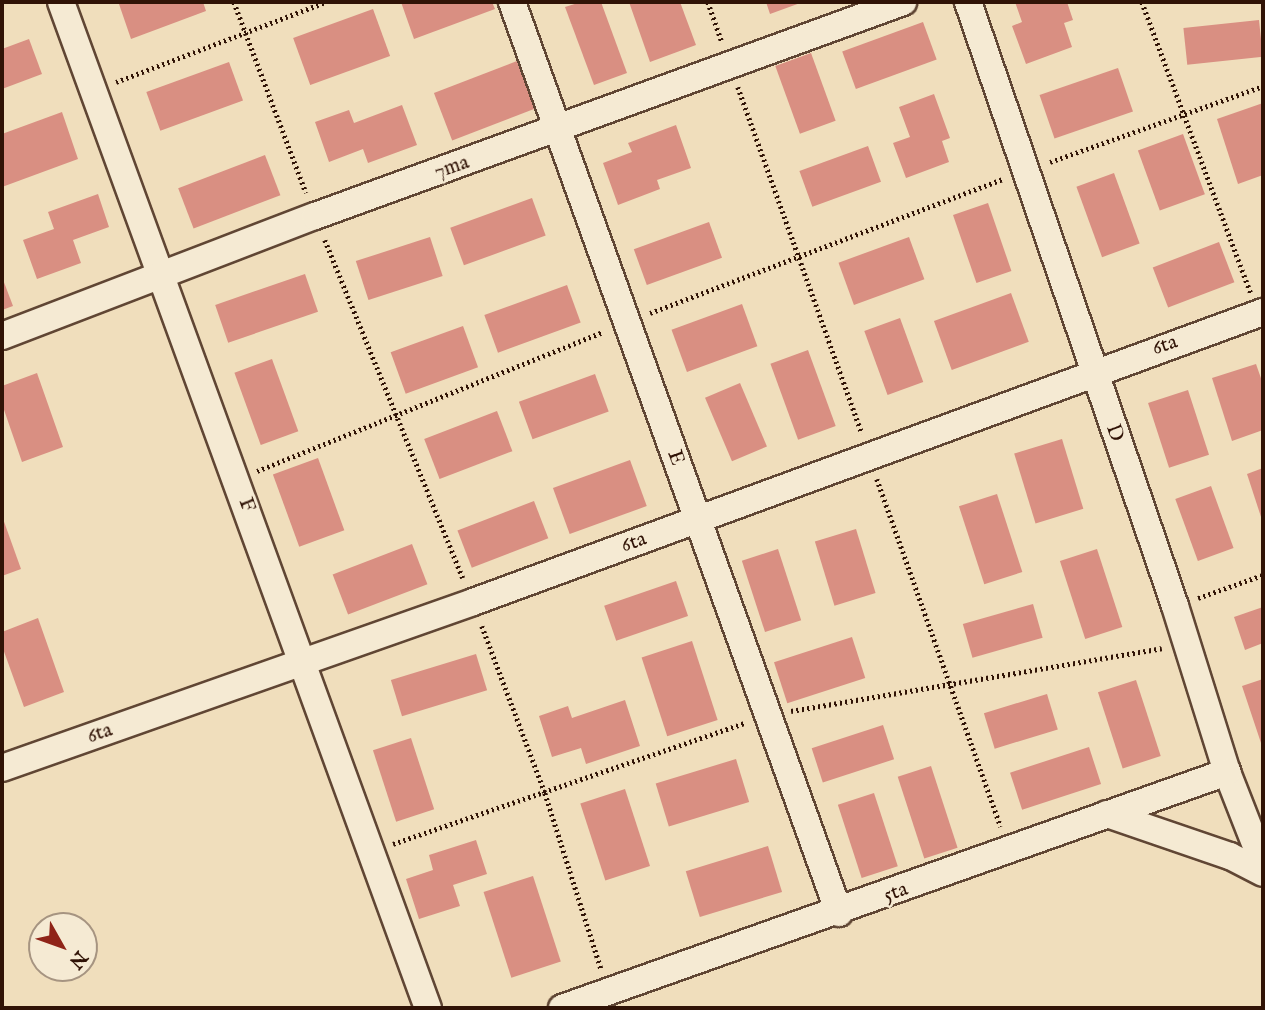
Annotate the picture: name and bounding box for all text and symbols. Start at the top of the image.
street label: 7ma [431,150,473,186]
street label: 6ta [1149,330,1181,362]
street label: D [1099,421,1129,445]
street label: E [661,447,689,469]
street label: F [232,494,260,516]
street label: 6ta [618,527,650,559]
street label: 6ta [84,718,116,750]
street label: 5ta [880,877,912,909]
north arrow [28,912,98,982]
text: N [63,945,92,973]

